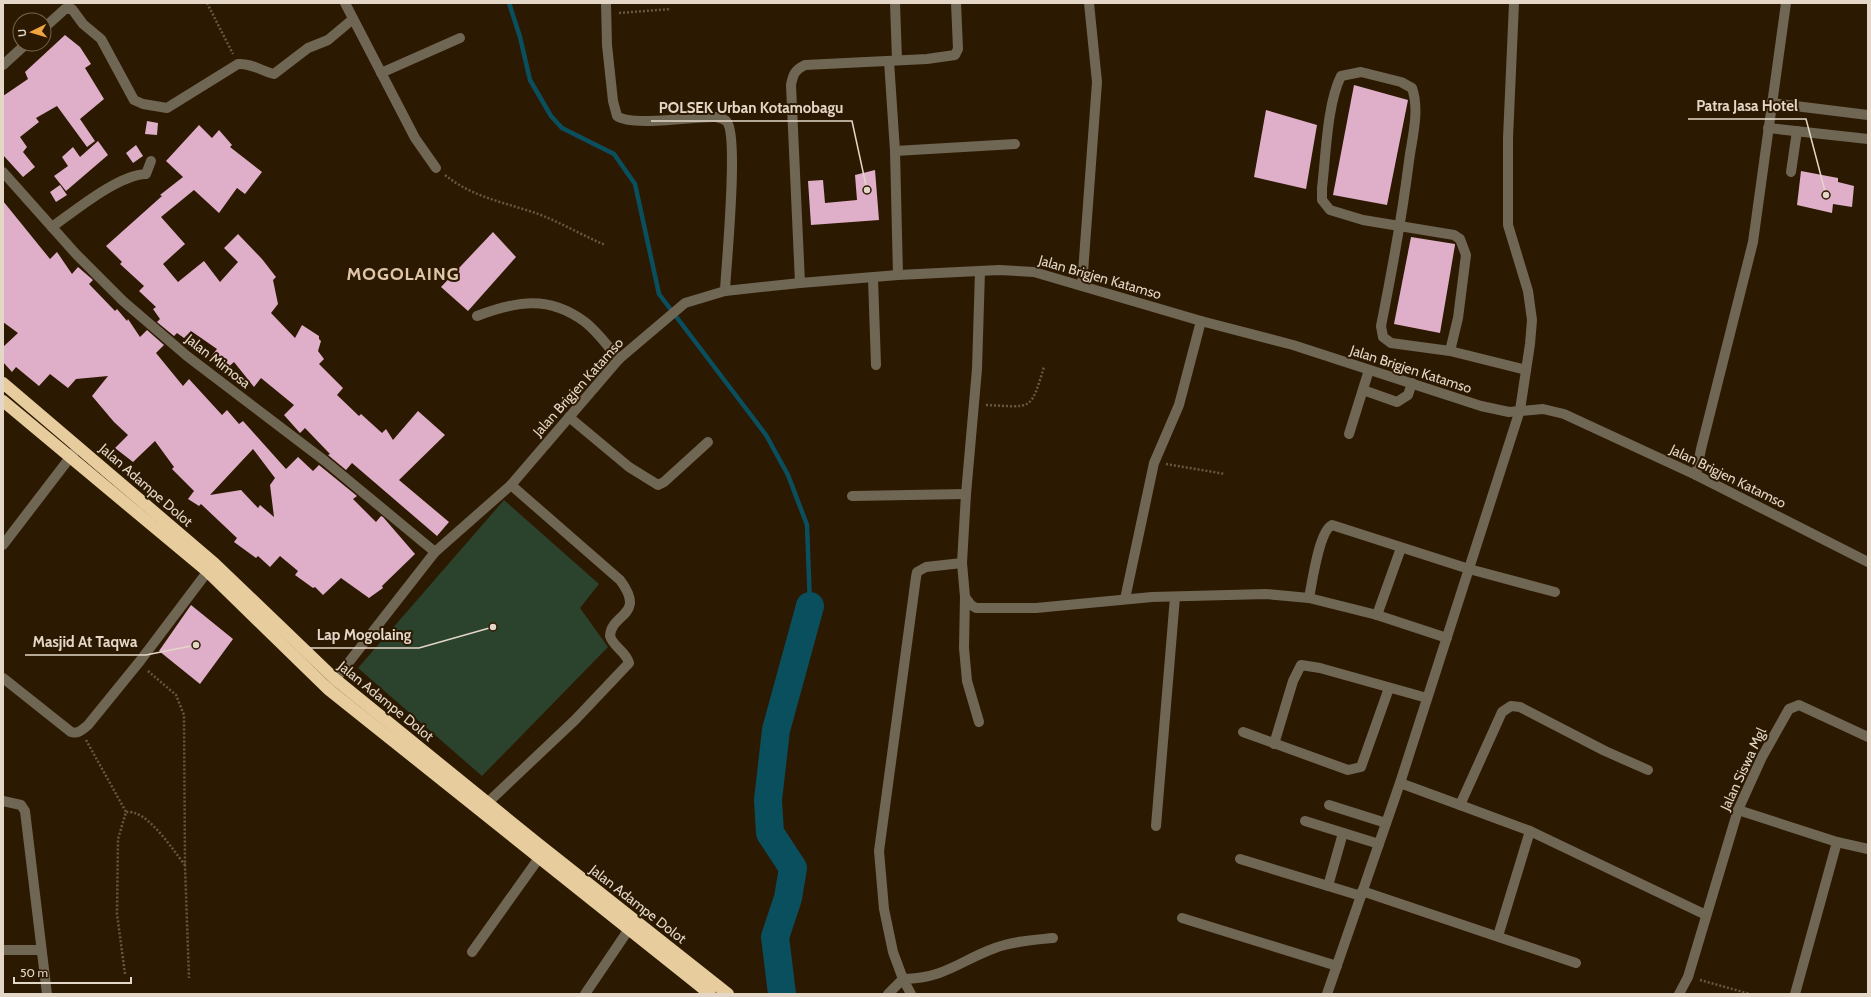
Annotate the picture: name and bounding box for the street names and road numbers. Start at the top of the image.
street label: Jalan Brigjen Katamso [1036,251,1164,303]
street label: Jalan Mimosa [181,329,254,392]
street label: Jalan Brigjen Katamso [528,334,627,441]
street label: Jalan Brigjen Katamso [1347,341,1474,397]
street label: Jalan Adampe Dolot [95,439,197,531]
street label: Jalan Brigjen Katamso [1666,440,1789,512]
street label: Jalan Adampe Dolot [334,656,438,745]
street label: Jalan Siswa Mgl [1716,724,1770,814]
street label: Jalan Adampe Dolot [585,860,690,948]

